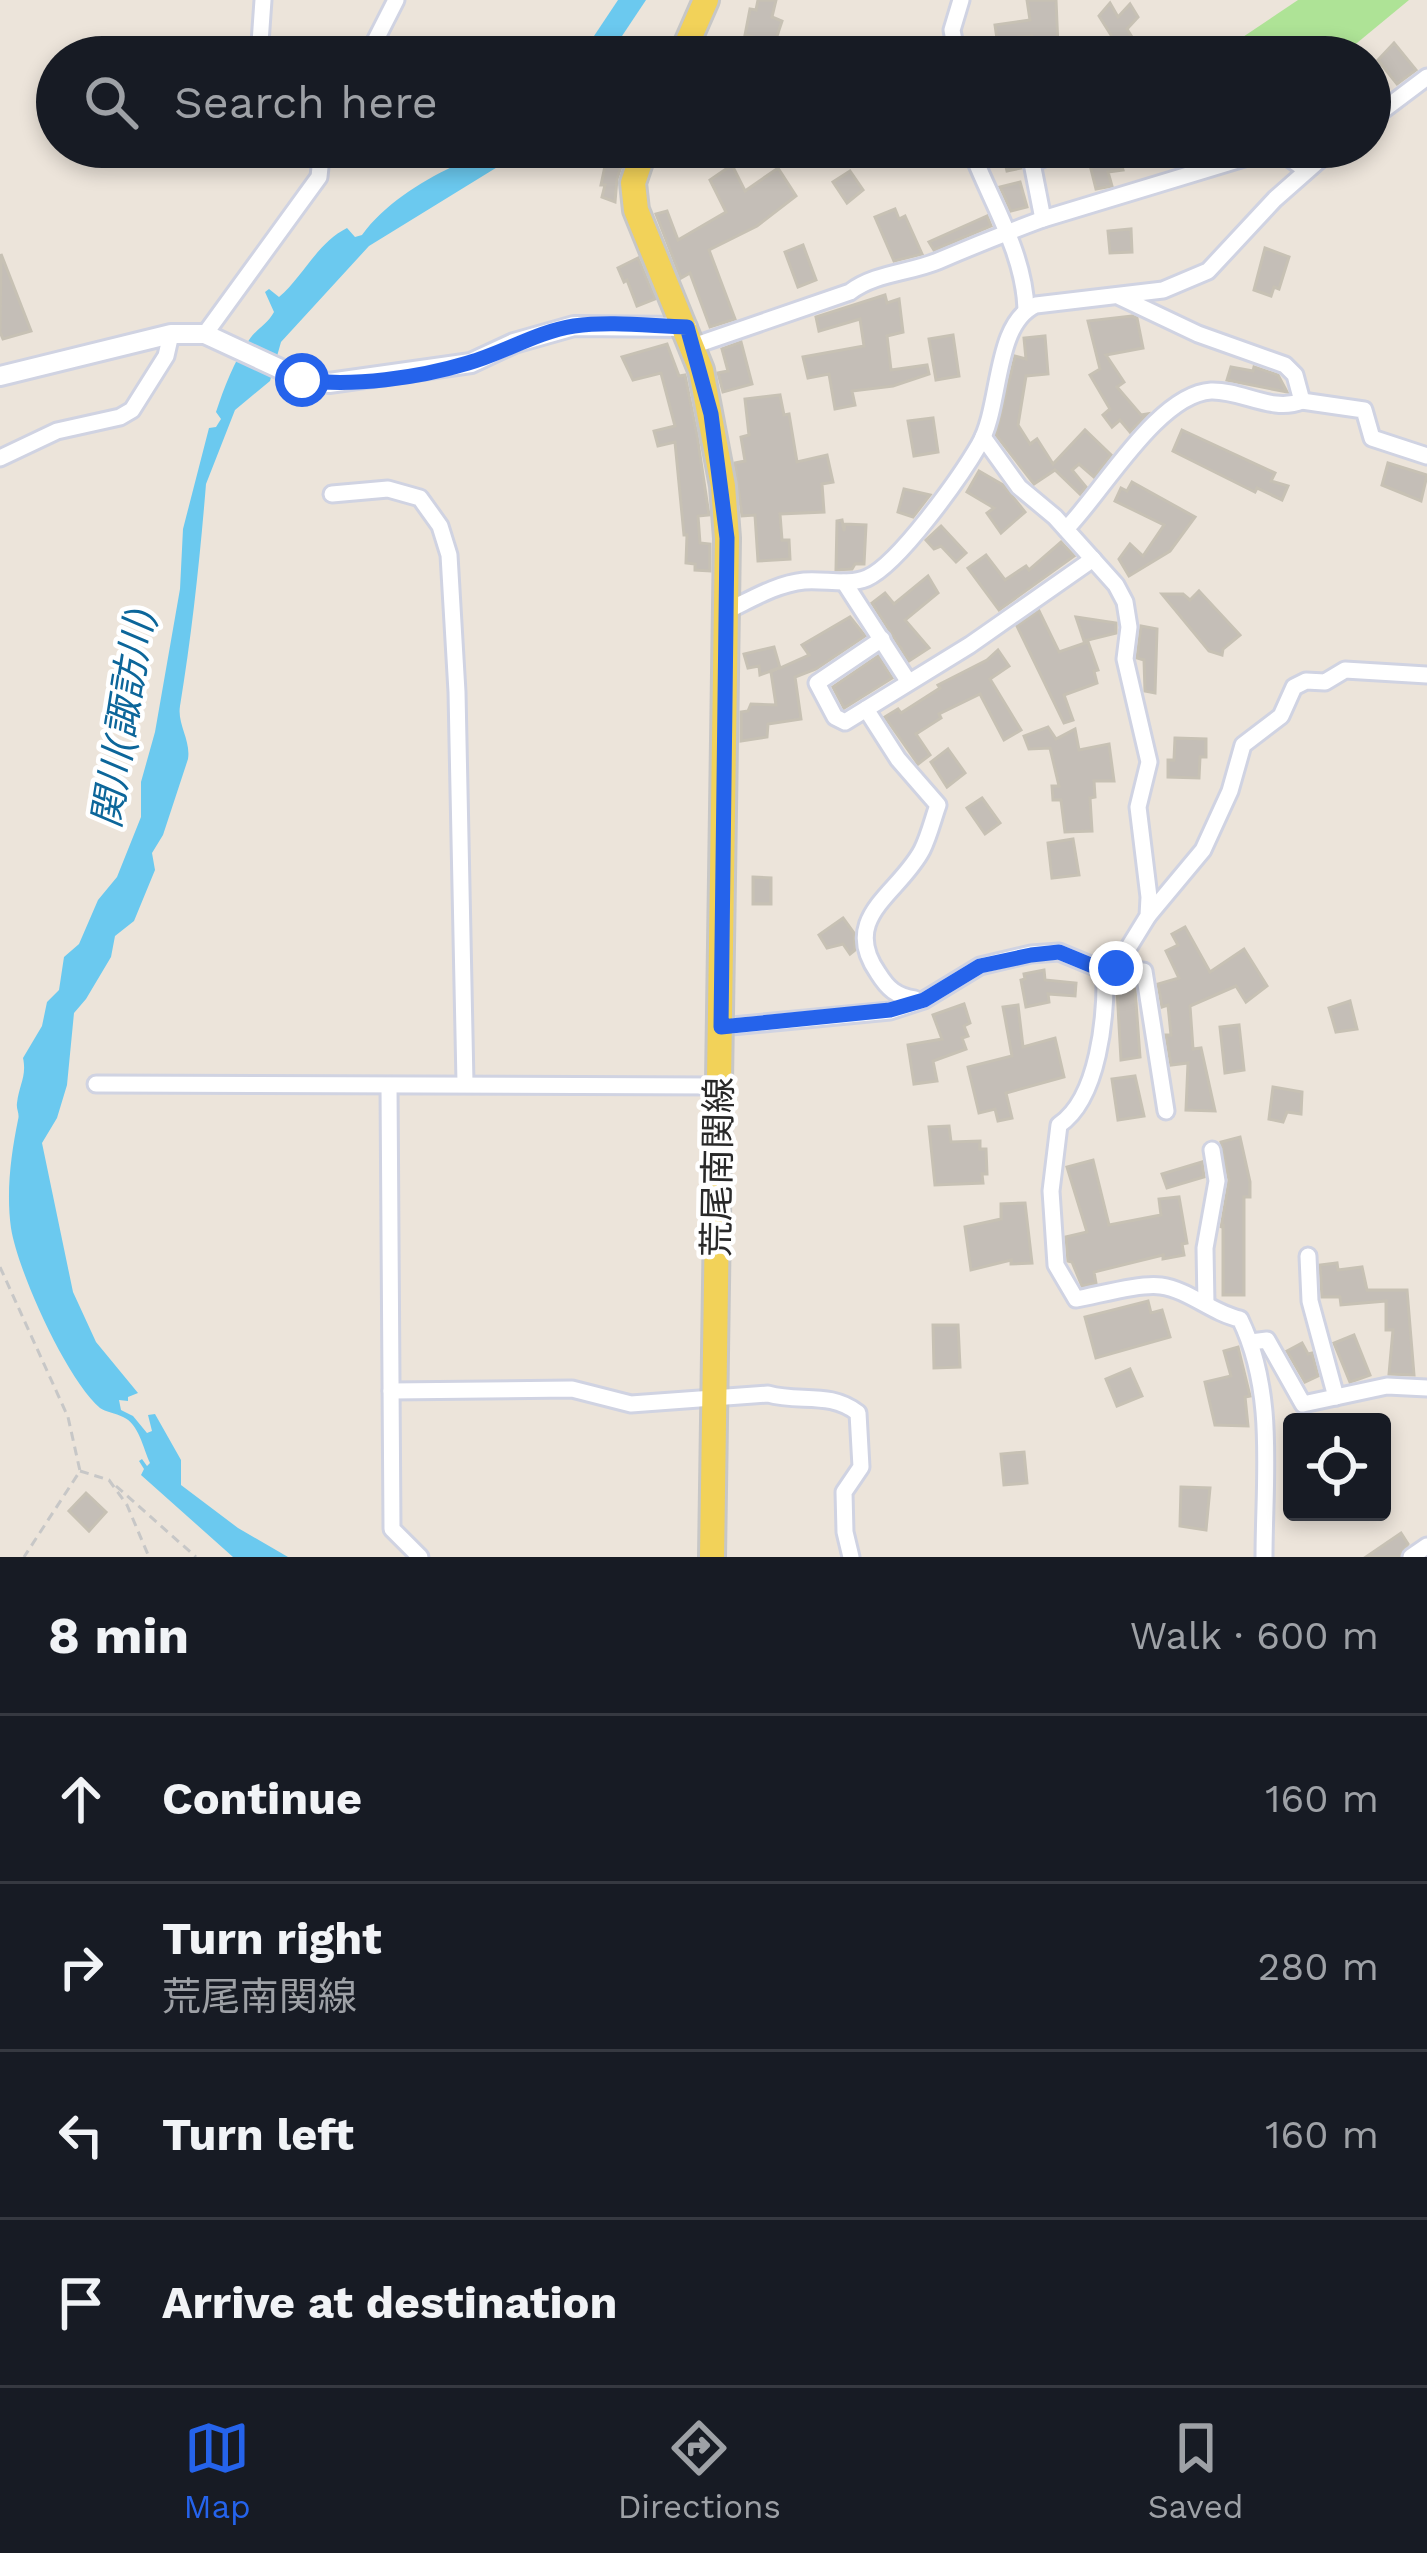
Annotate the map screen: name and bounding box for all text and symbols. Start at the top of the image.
search box [36,36,1391,168]
icon: search [78,69,144,135]
text: Search here [174,76,438,129]
route start [275,353,329,407]
water label: 関川(諏訪川) [83,605,163,831]
route end [1089,941,1143,995]
street label: 荒尾南関線 [695,1077,741,1257]
map controls [1283,1413,1391,1521]
button: locate [1283,1413,1391,1521]
text: 8 min [48,1606,189,1665]
text: Walk · 600 m [1130,1613,1379,1658]
icon: ahead [48,1766,114,1832]
text: Continue [162,1772,362,1825]
text: 160 m [1265,1776,1379,1821]
text: Turn right [162,1912,382,1965]
icon: right [48,1934,114,2000]
text: 280 m [1258,1944,1379,1989]
text: 荒尾南関線 [162,1974,357,2019]
icon: left [48,2102,114,2168]
text: Turn left [162,2108,354,2161]
text: 160 m [1265,2112,1379,2157]
icon: arrive [48,2270,114,2336]
text: Arrive at destination [162,2276,617,2329]
tab: Map [183,2415,251,2526]
tab: Directions [618,2415,781,2526]
tab: Saved [1148,2415,1244,2526]

